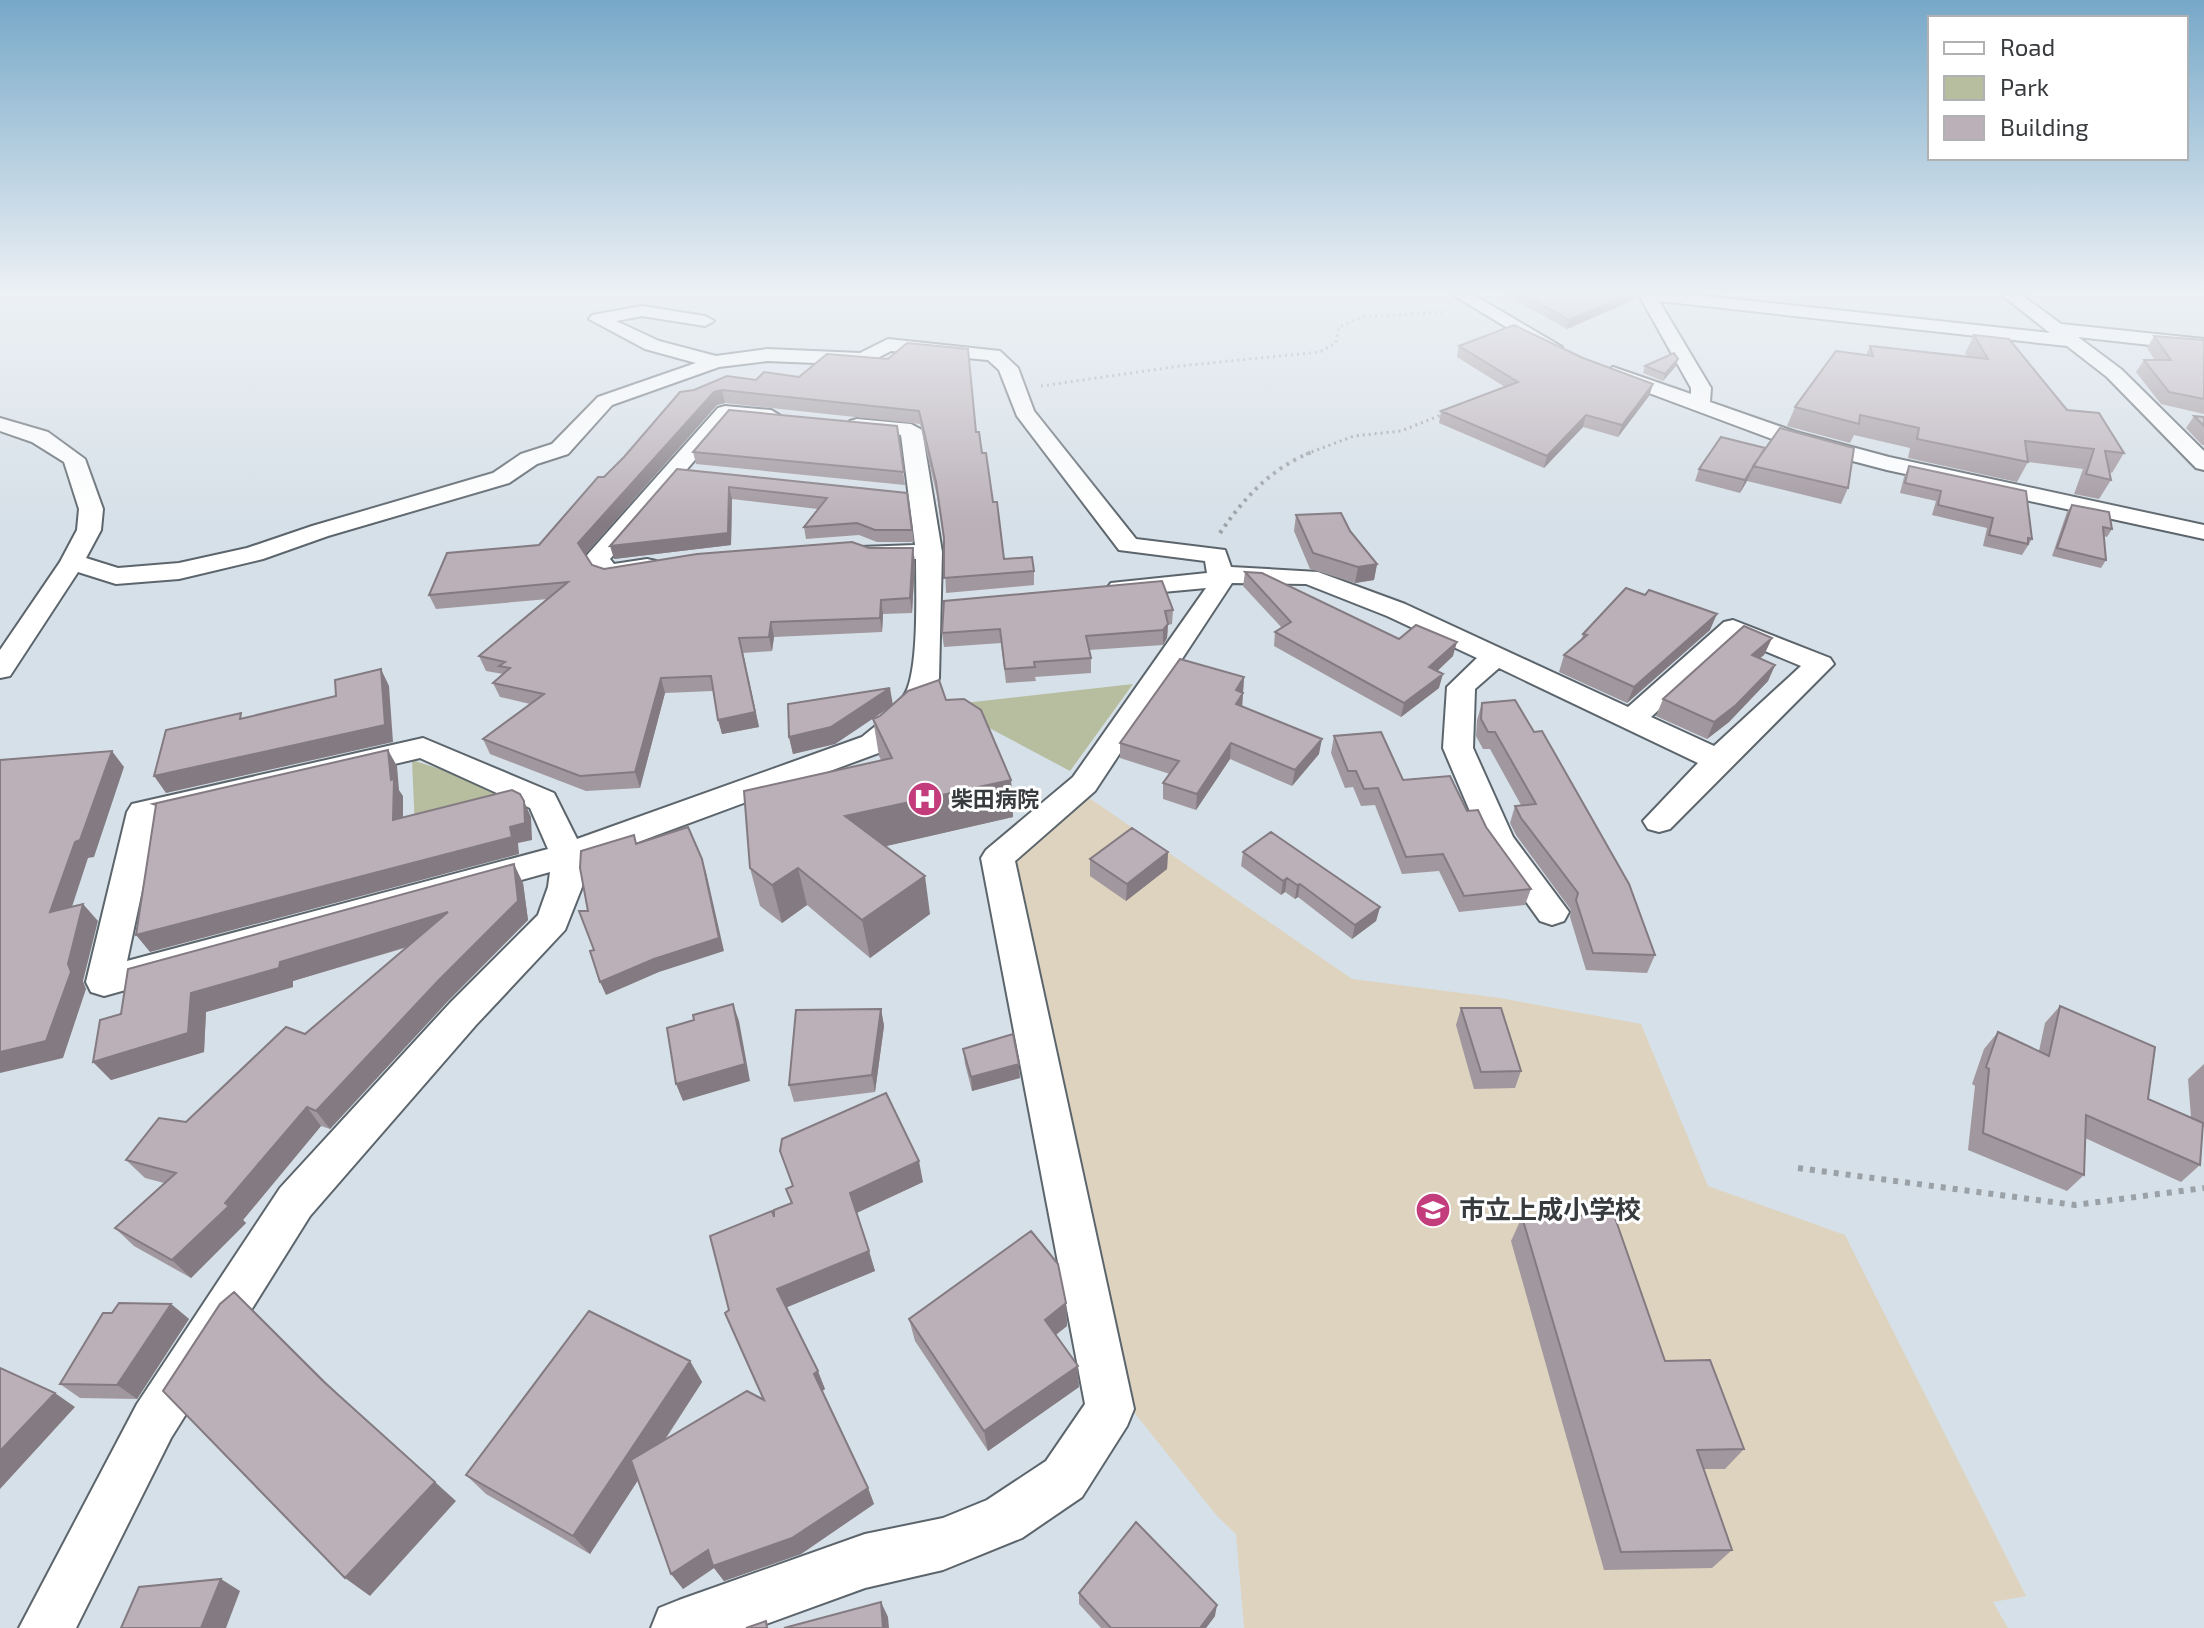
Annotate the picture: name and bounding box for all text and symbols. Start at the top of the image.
legend [1928,16,2188,160]
text: Road [2000,32,2055,61]
text: Park [2000,72,2049,101]
text: Building [2000,112,2089,141]
hospital icon: 柴田病院 [906,780,944,818]
place label: 柴田病院 [951,785,1039,811]
school or university icon: 市立上成小学校 [1414,1191,1452,1229]
place label: 市立上成小学校 [1459,1193,1641,1224]

